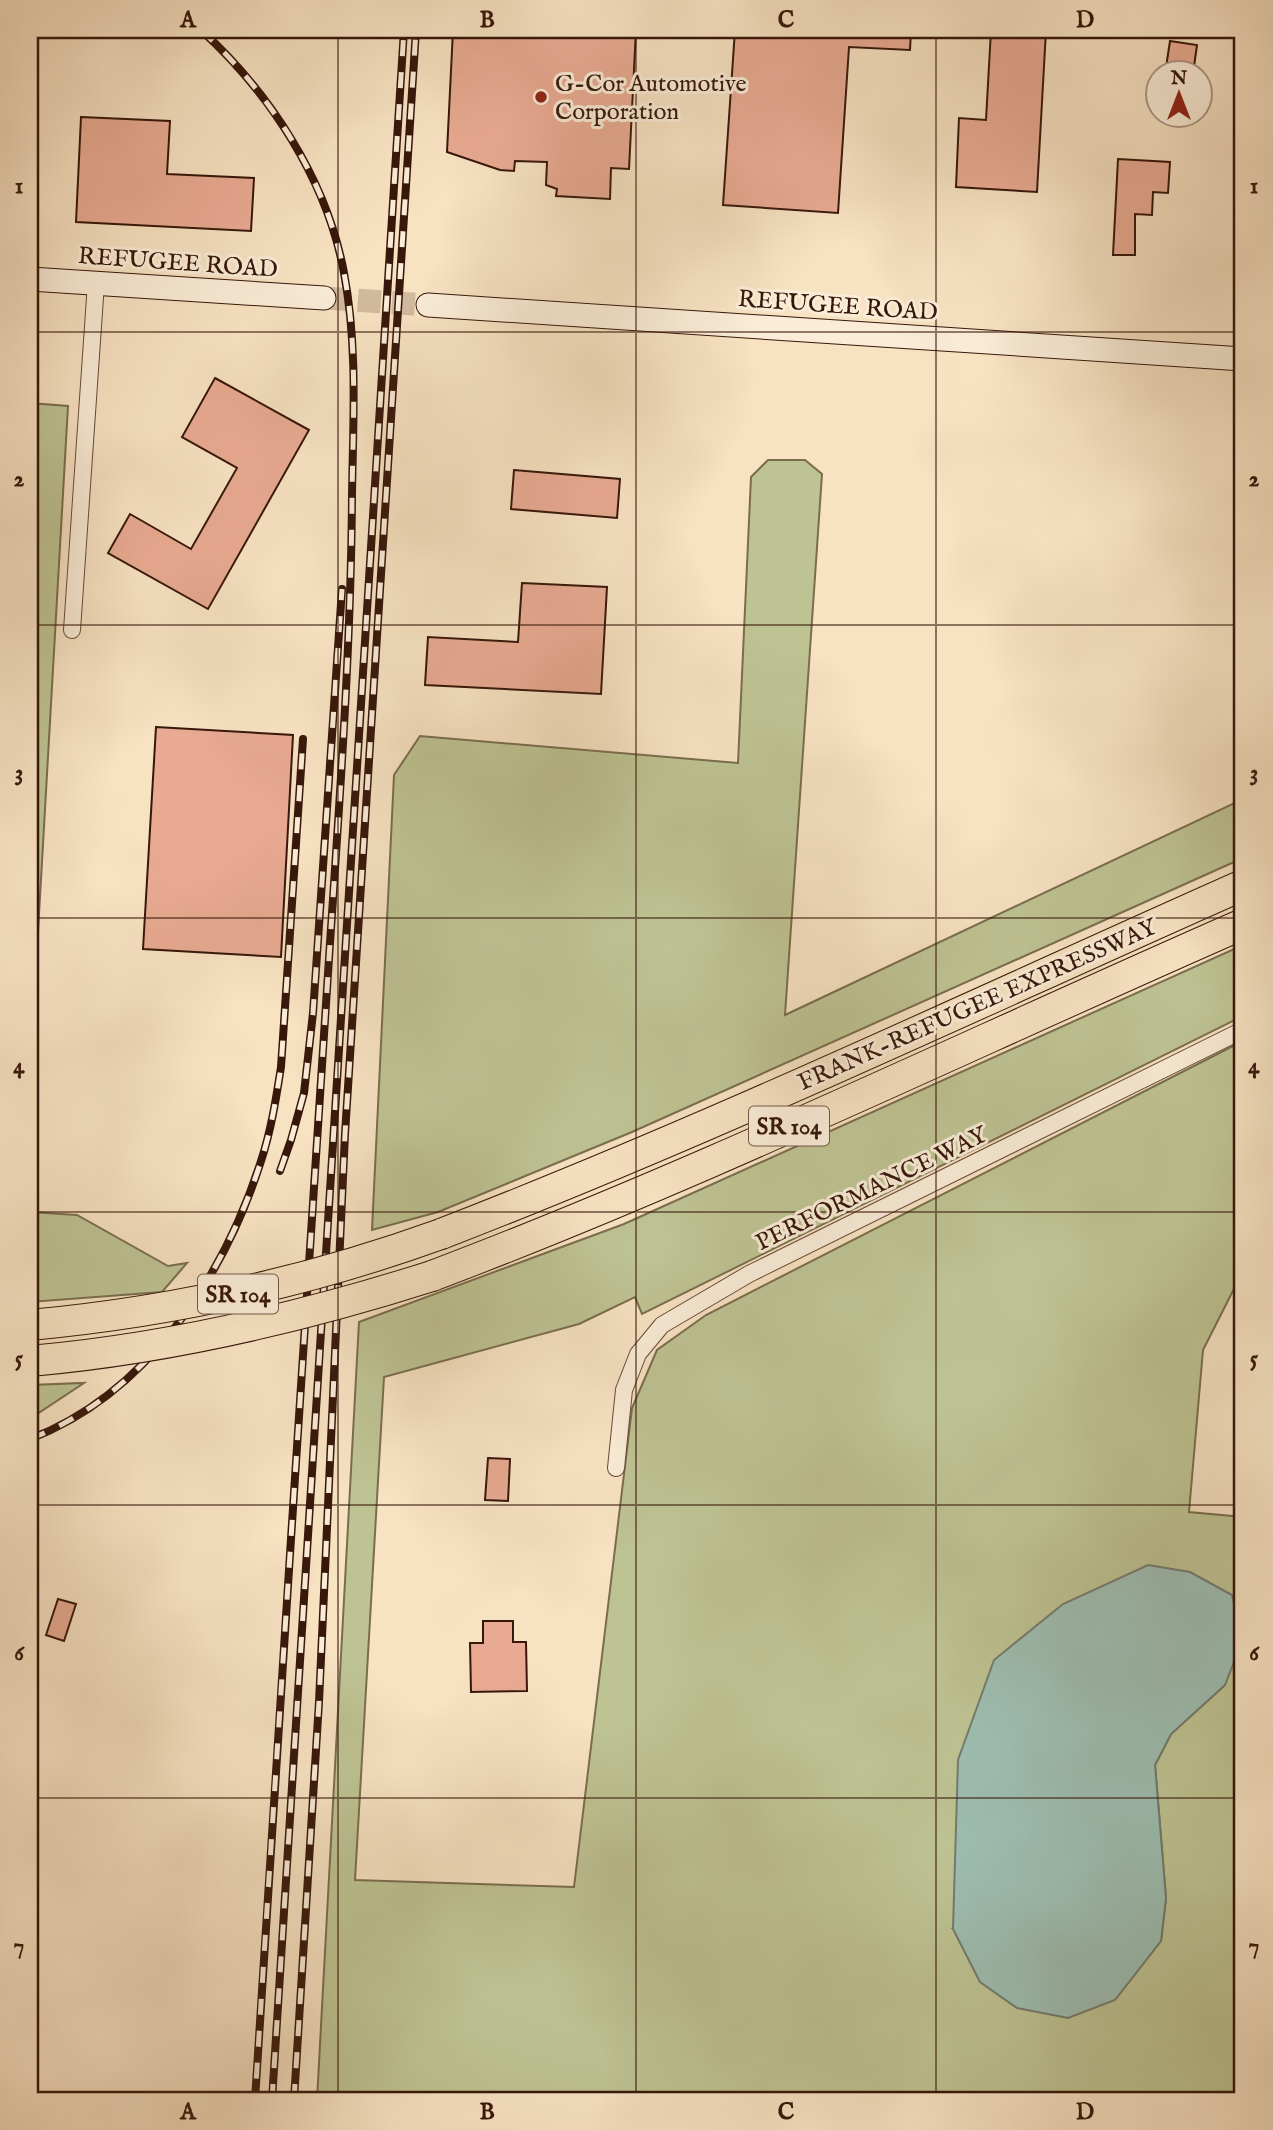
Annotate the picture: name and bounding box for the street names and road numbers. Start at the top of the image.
street label: REFUGEE ROAD [77,241,279,286]
street label: REFUGEE ROAD [737,284,939,329]
street label: FRANK-REFUGEE EXPRESSWAY [793,911,1163,1099]
road number: SR 104 [749,1106,829,1146]
street label: PERFORMANCE WAY [751,1119,994,1259]
road number: SR 104 [198,1274,278,1314]

